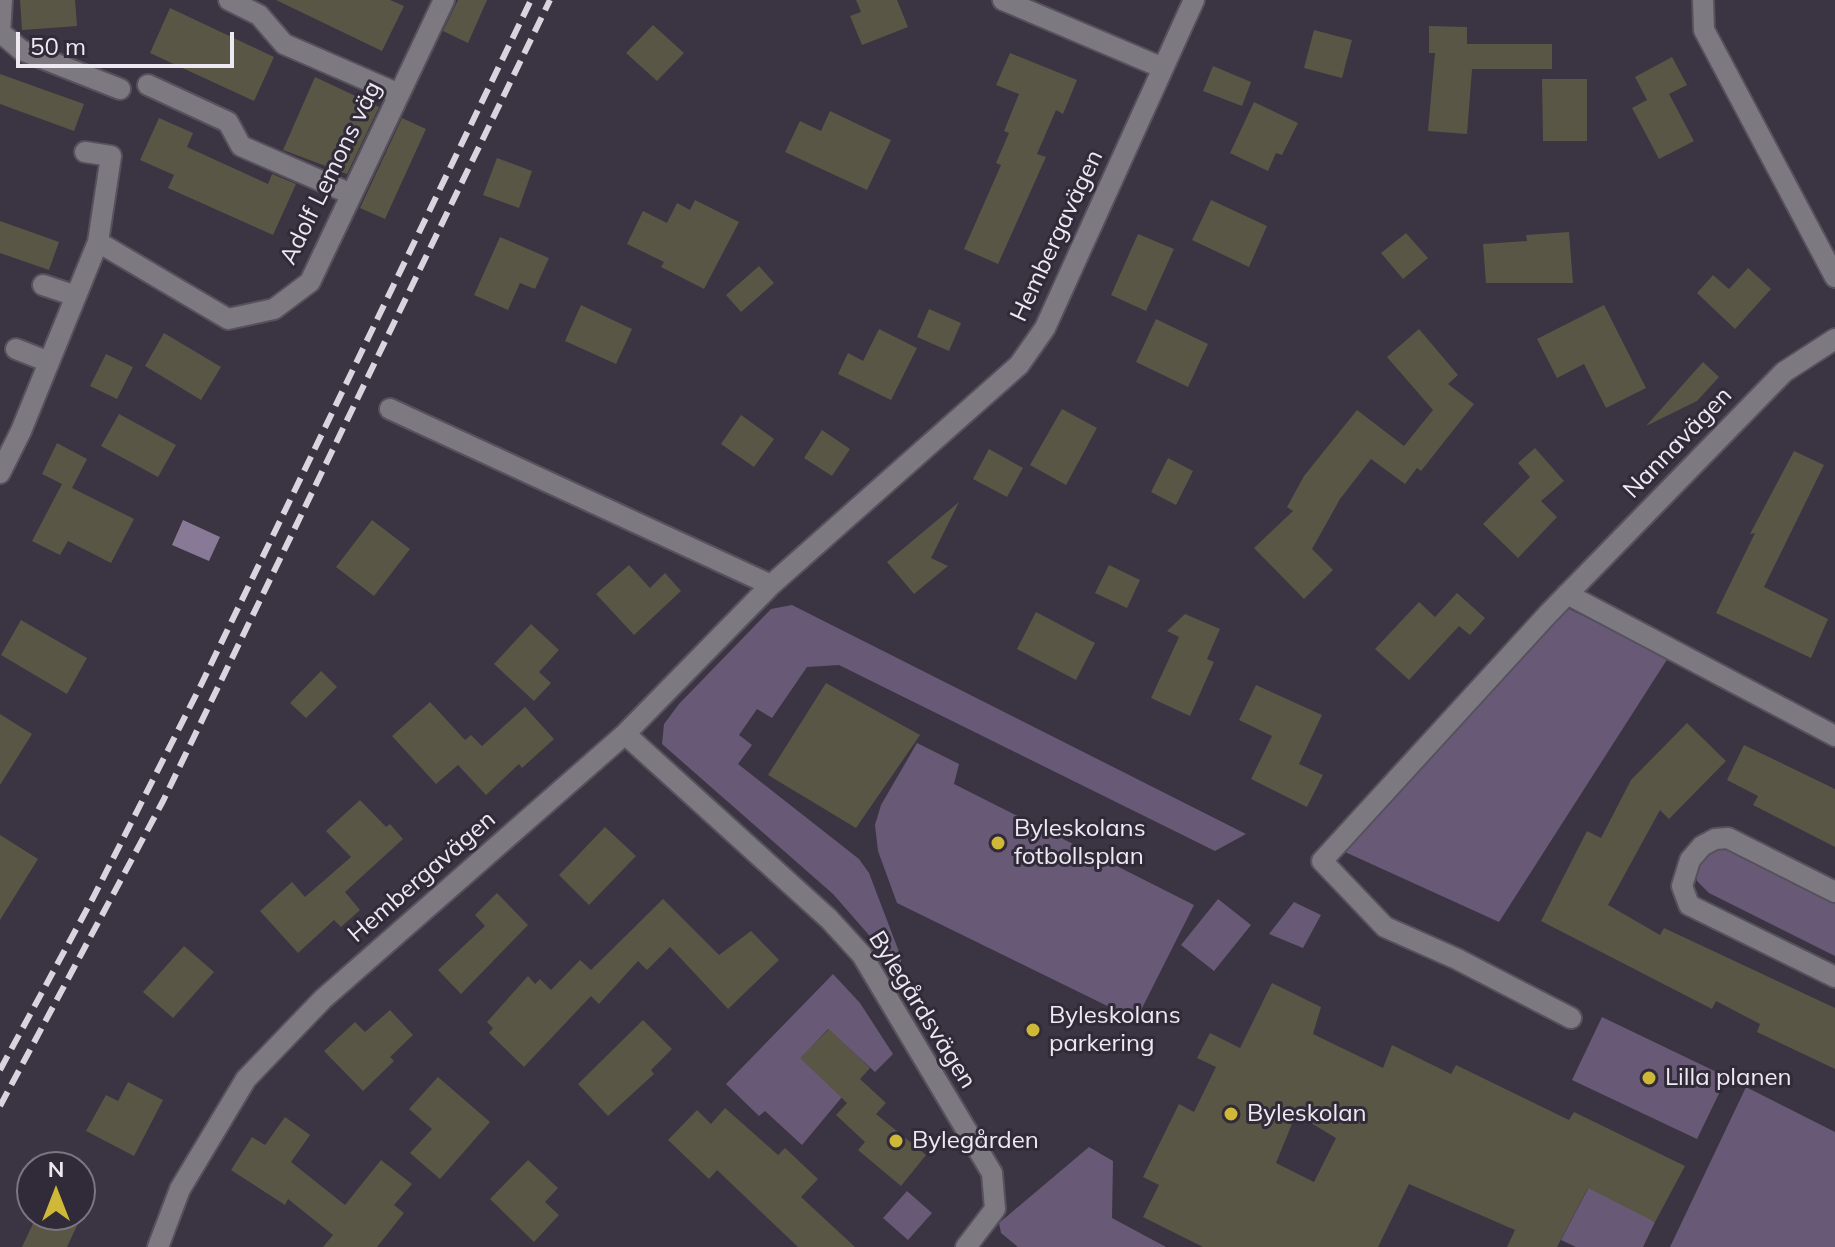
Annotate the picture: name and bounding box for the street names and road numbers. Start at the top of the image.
street label: Adolf Lemons väg [274,77,388,269]
street label: Hembergavägen [1005,146,1109,326]
street label: Nannavägen [1618,381,1738,505]
street label: Hembergavägen [342,805,502,949]
street label: Bylegårdsvägen [862,926,982,1094]

